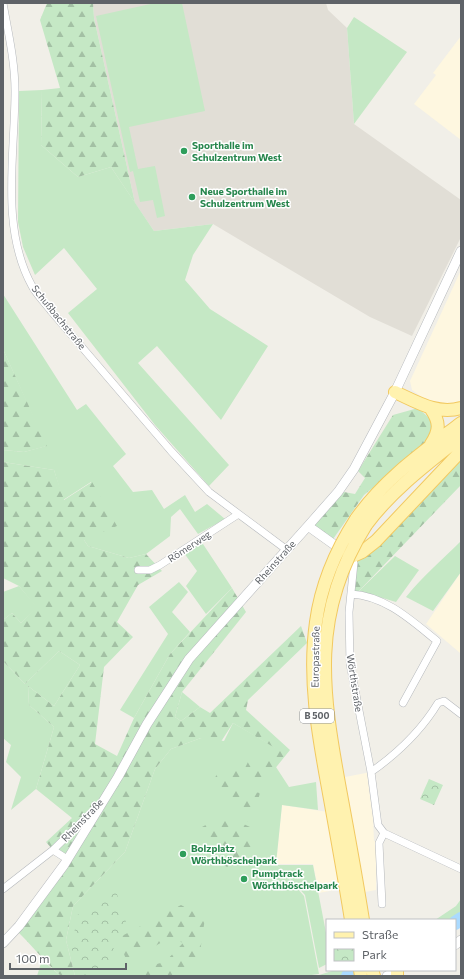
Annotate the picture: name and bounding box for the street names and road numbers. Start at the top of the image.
street label: Schußbachstraße [29,282,89,352]
street label: Römerweg [165,527,213,564]
street label: Rheinstraße [252,538,298,586]
street label: Europastraße [308,626,322,688]
street label: Wörthstraße [345,653,365,713]
road number: B 500 [300,709,334,723]
street label: Rheinstraße [59,796,105,844]

